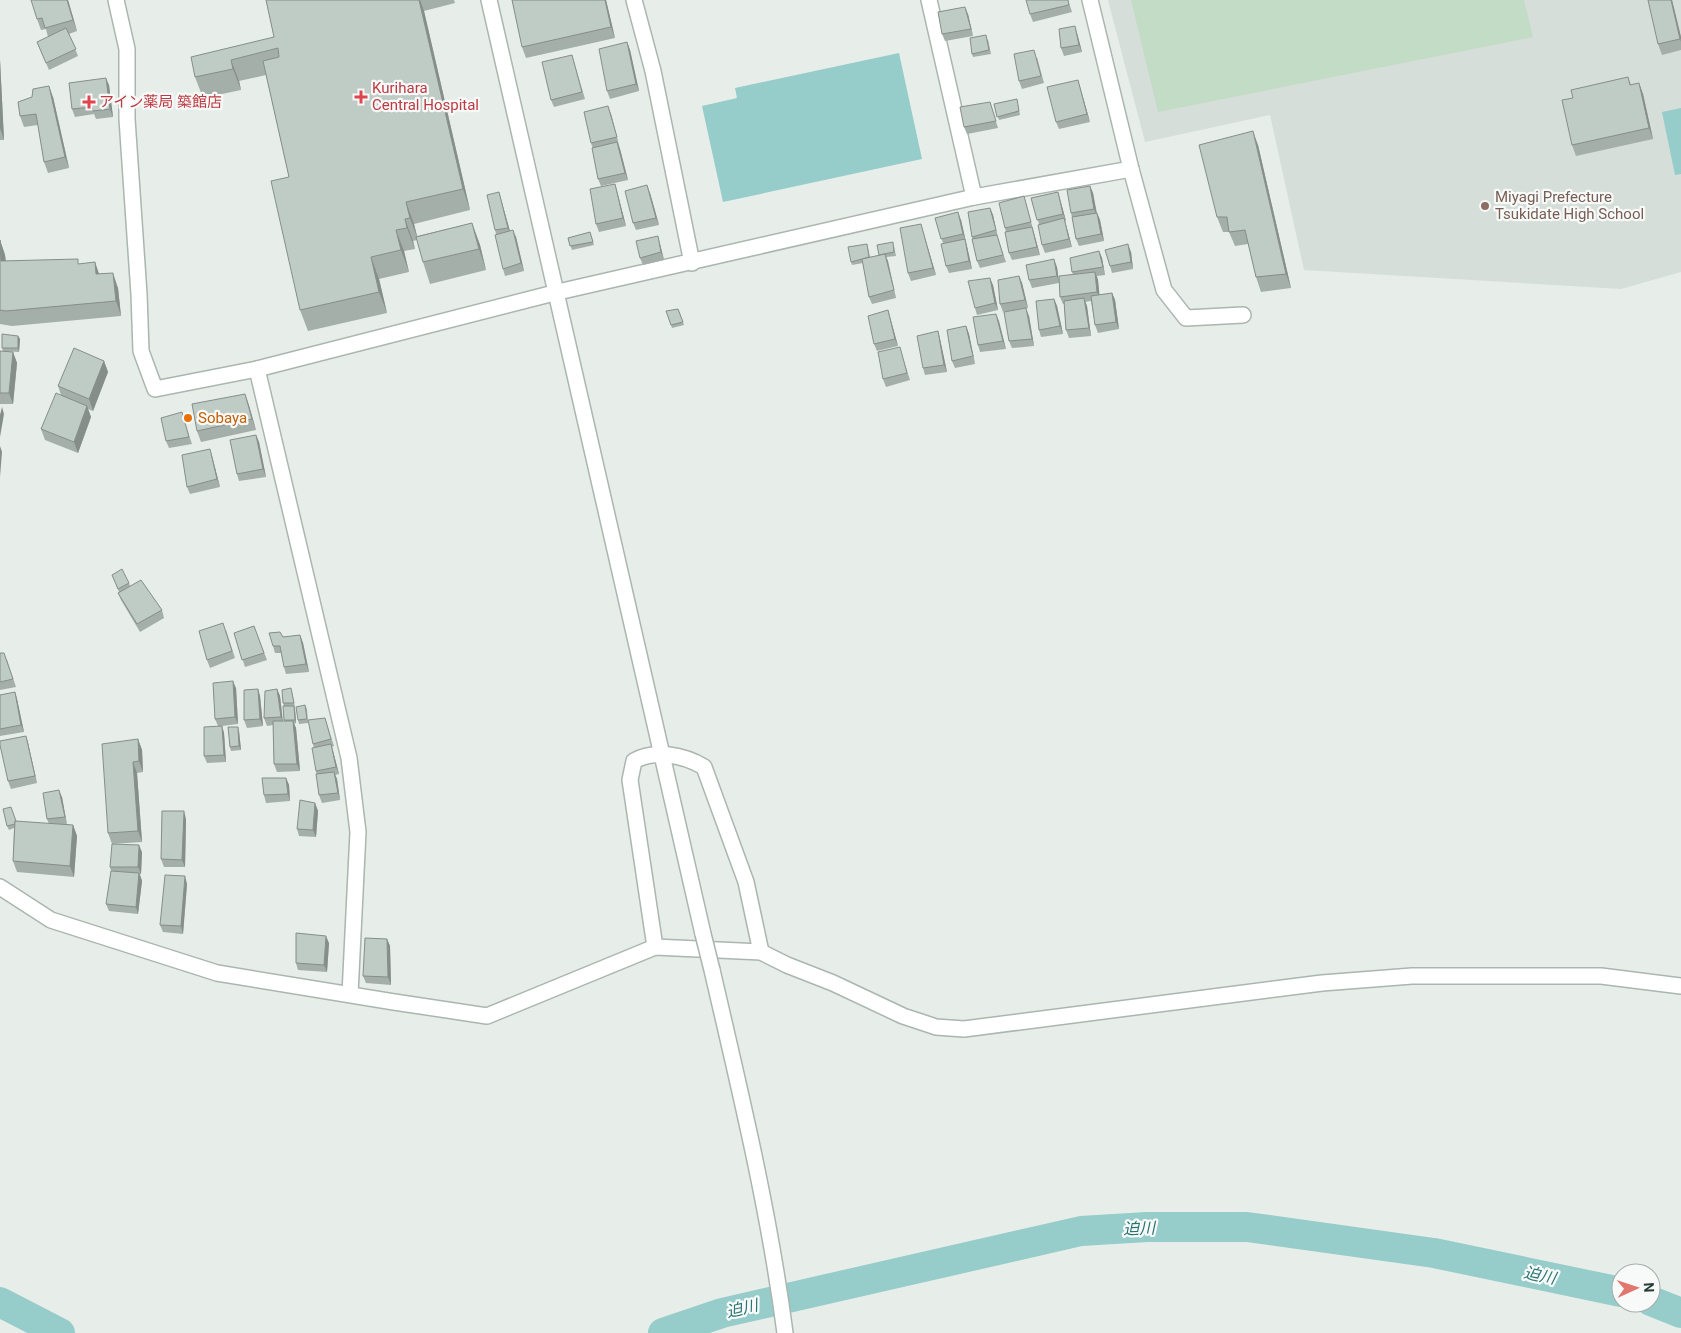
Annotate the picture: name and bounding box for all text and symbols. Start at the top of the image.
place label: Kurihara Central Hospital [372,79,479,114]
marker: Kurihara Central Hospital [354,90,368,104]
place label: アイン薬局 築館店 [99,93,222,111]
marker: アイン薬局 築館店 [83,96,95,108]
place label: Miyagi Prefecture Tsukidate High School [1495,188,1644,223]
marker: Miyagi Prefecture Tsukidate High School [1479,200,1491,212]
place label: Sobaya [198,409,247,427]
marker: Sobaya [182,412,194,424]
water label: 迫川 [1123,1218,1157,1239]
water label: 迫川 [1522,1263,1559,1289]
north arrow [1611,1263,1661,1313]
text: N [1641,1282,1657,1293]
water label: 迫川 [724,1295,762,1321]

